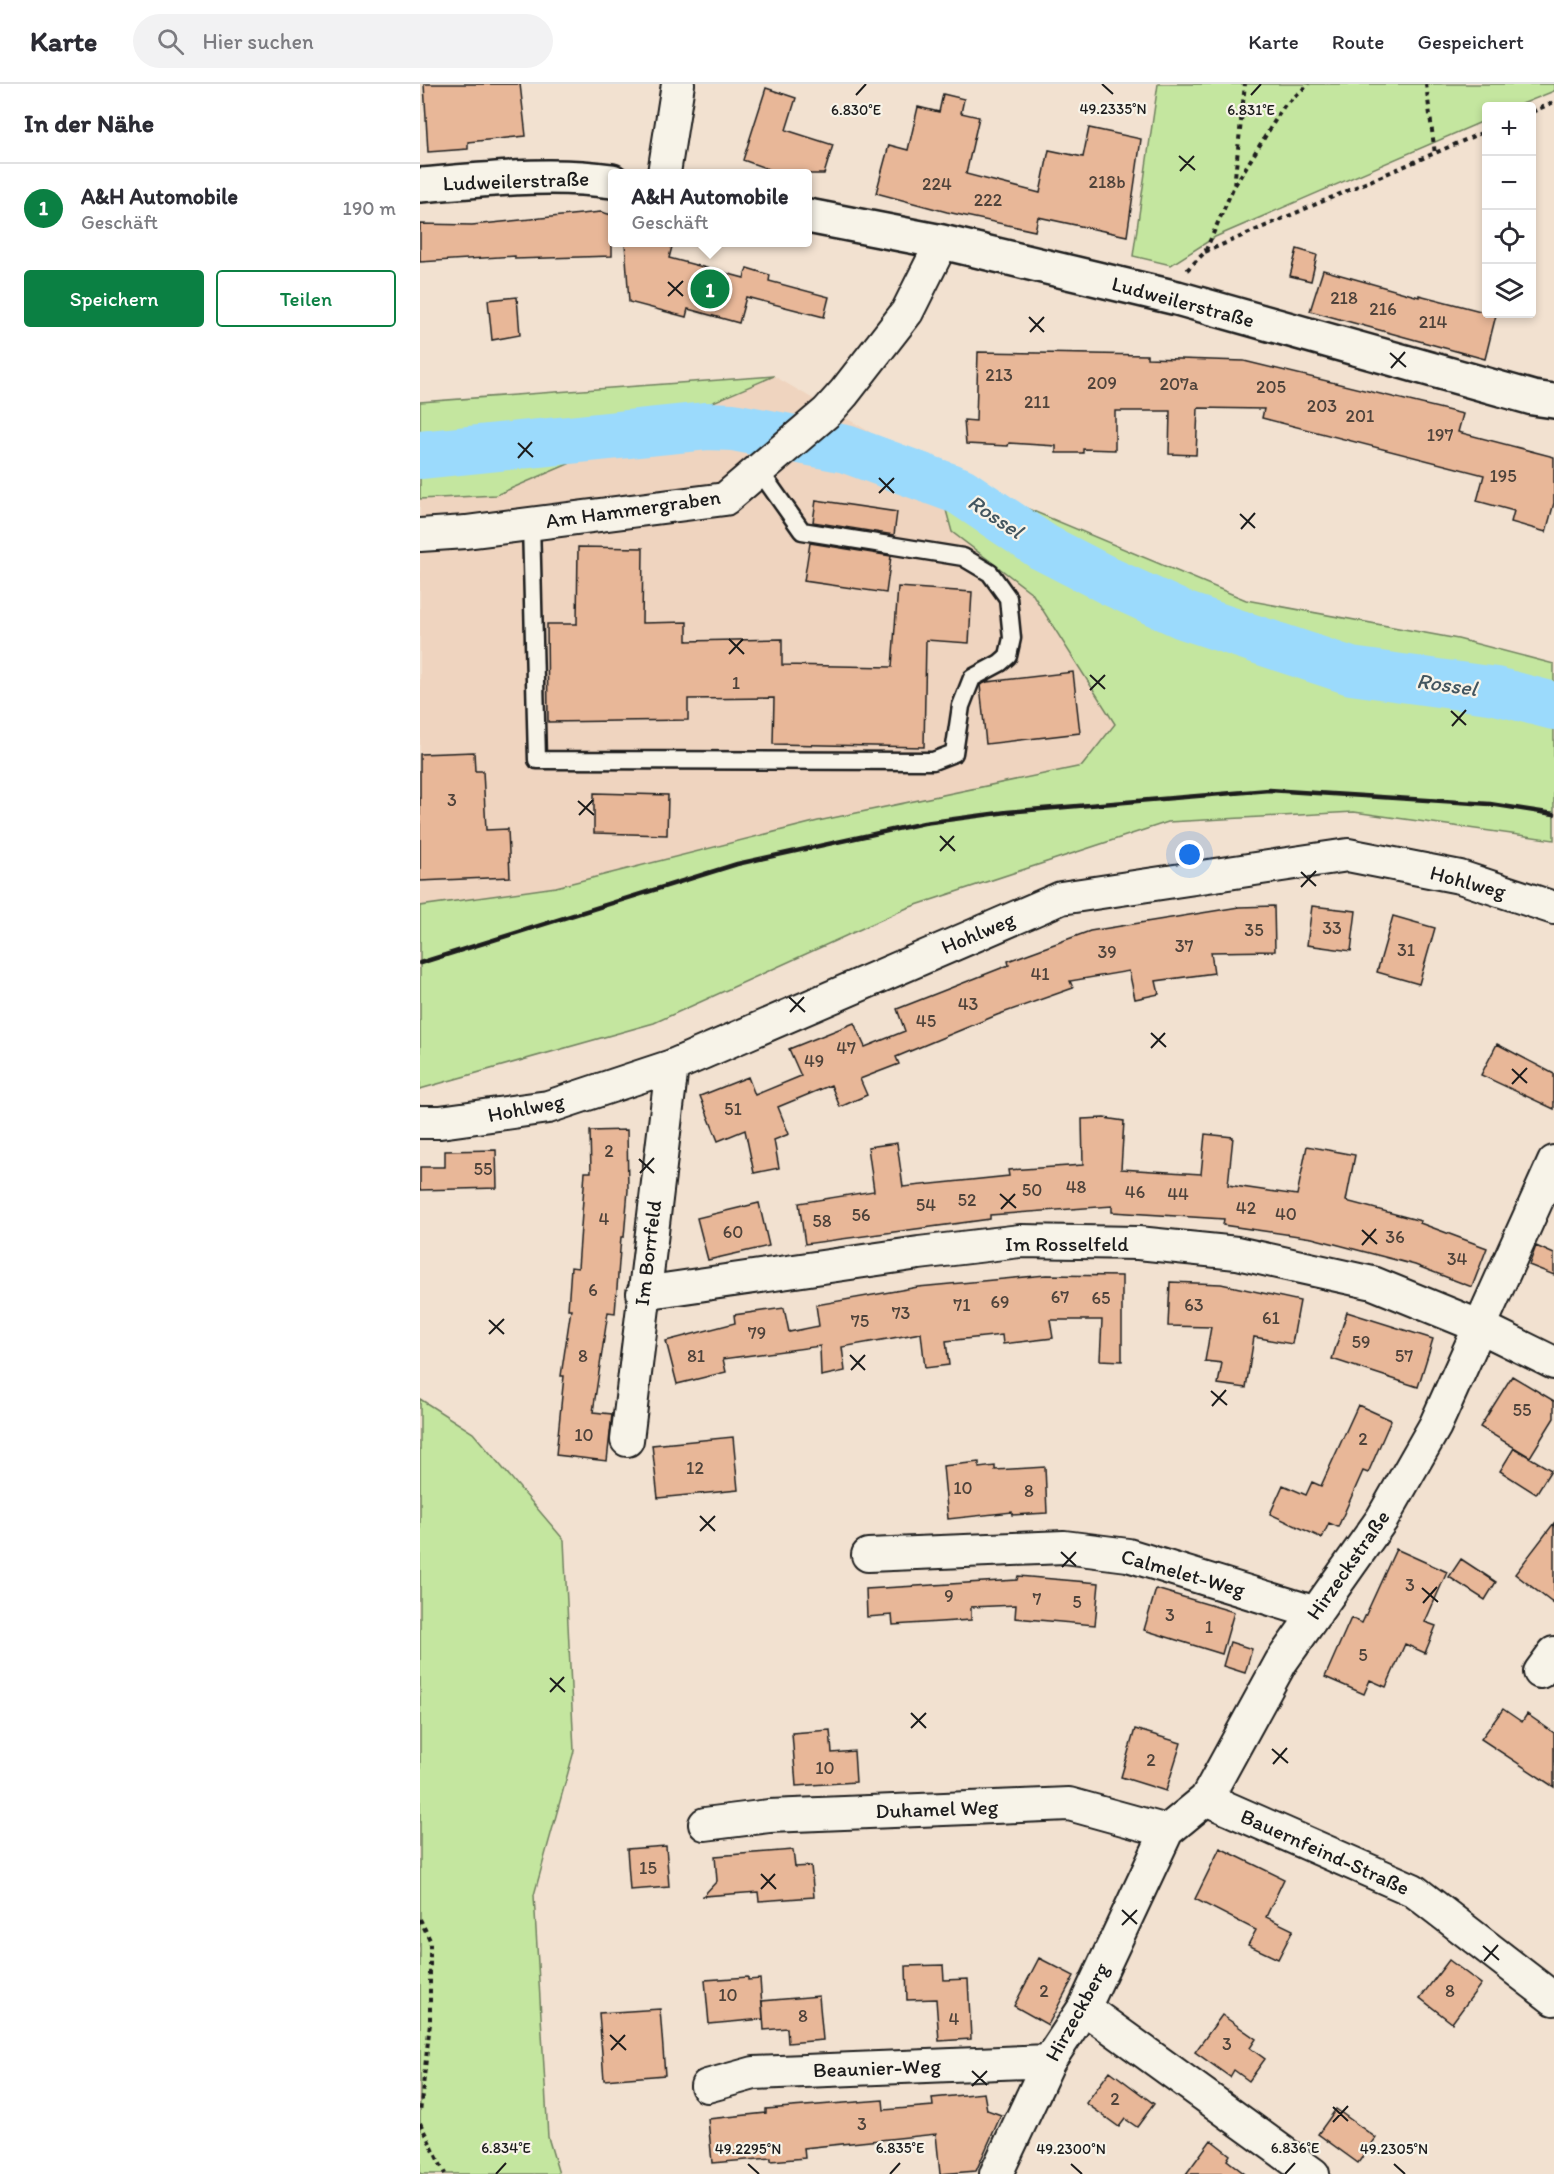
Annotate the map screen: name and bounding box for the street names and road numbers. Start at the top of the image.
street label: Ludweilerstraße [442,165,590,196]
street label: Ludweilerstraße [1109,270,1257,333]
street label: Am Hammergraben [544,484,722,533]
street label: Hohlweg [1427,859,1509,904]
street label: Hohlweg [937,906,1019,959]
street label: Hohlweg [485,1088,567,1127]
street label: Im Borrfeld [629,1198,666,1307]
street label: Im Rosselfeld [1005,1231,1129,1256]
street label: Hirzeckstraße [1301,1505,1394,1624]
street label: Calmelet-Weg [1118,1543,1248,1602]
street label: Duhamel Weg [875,1794,999,1823]
street label: Bauernfeind-Straße [1237,1803,1414,1900]
street label: Hirzeckberg [1039,1958,1114,2065]
street label: Beaunier-Weg [813,2053,942,2082]

